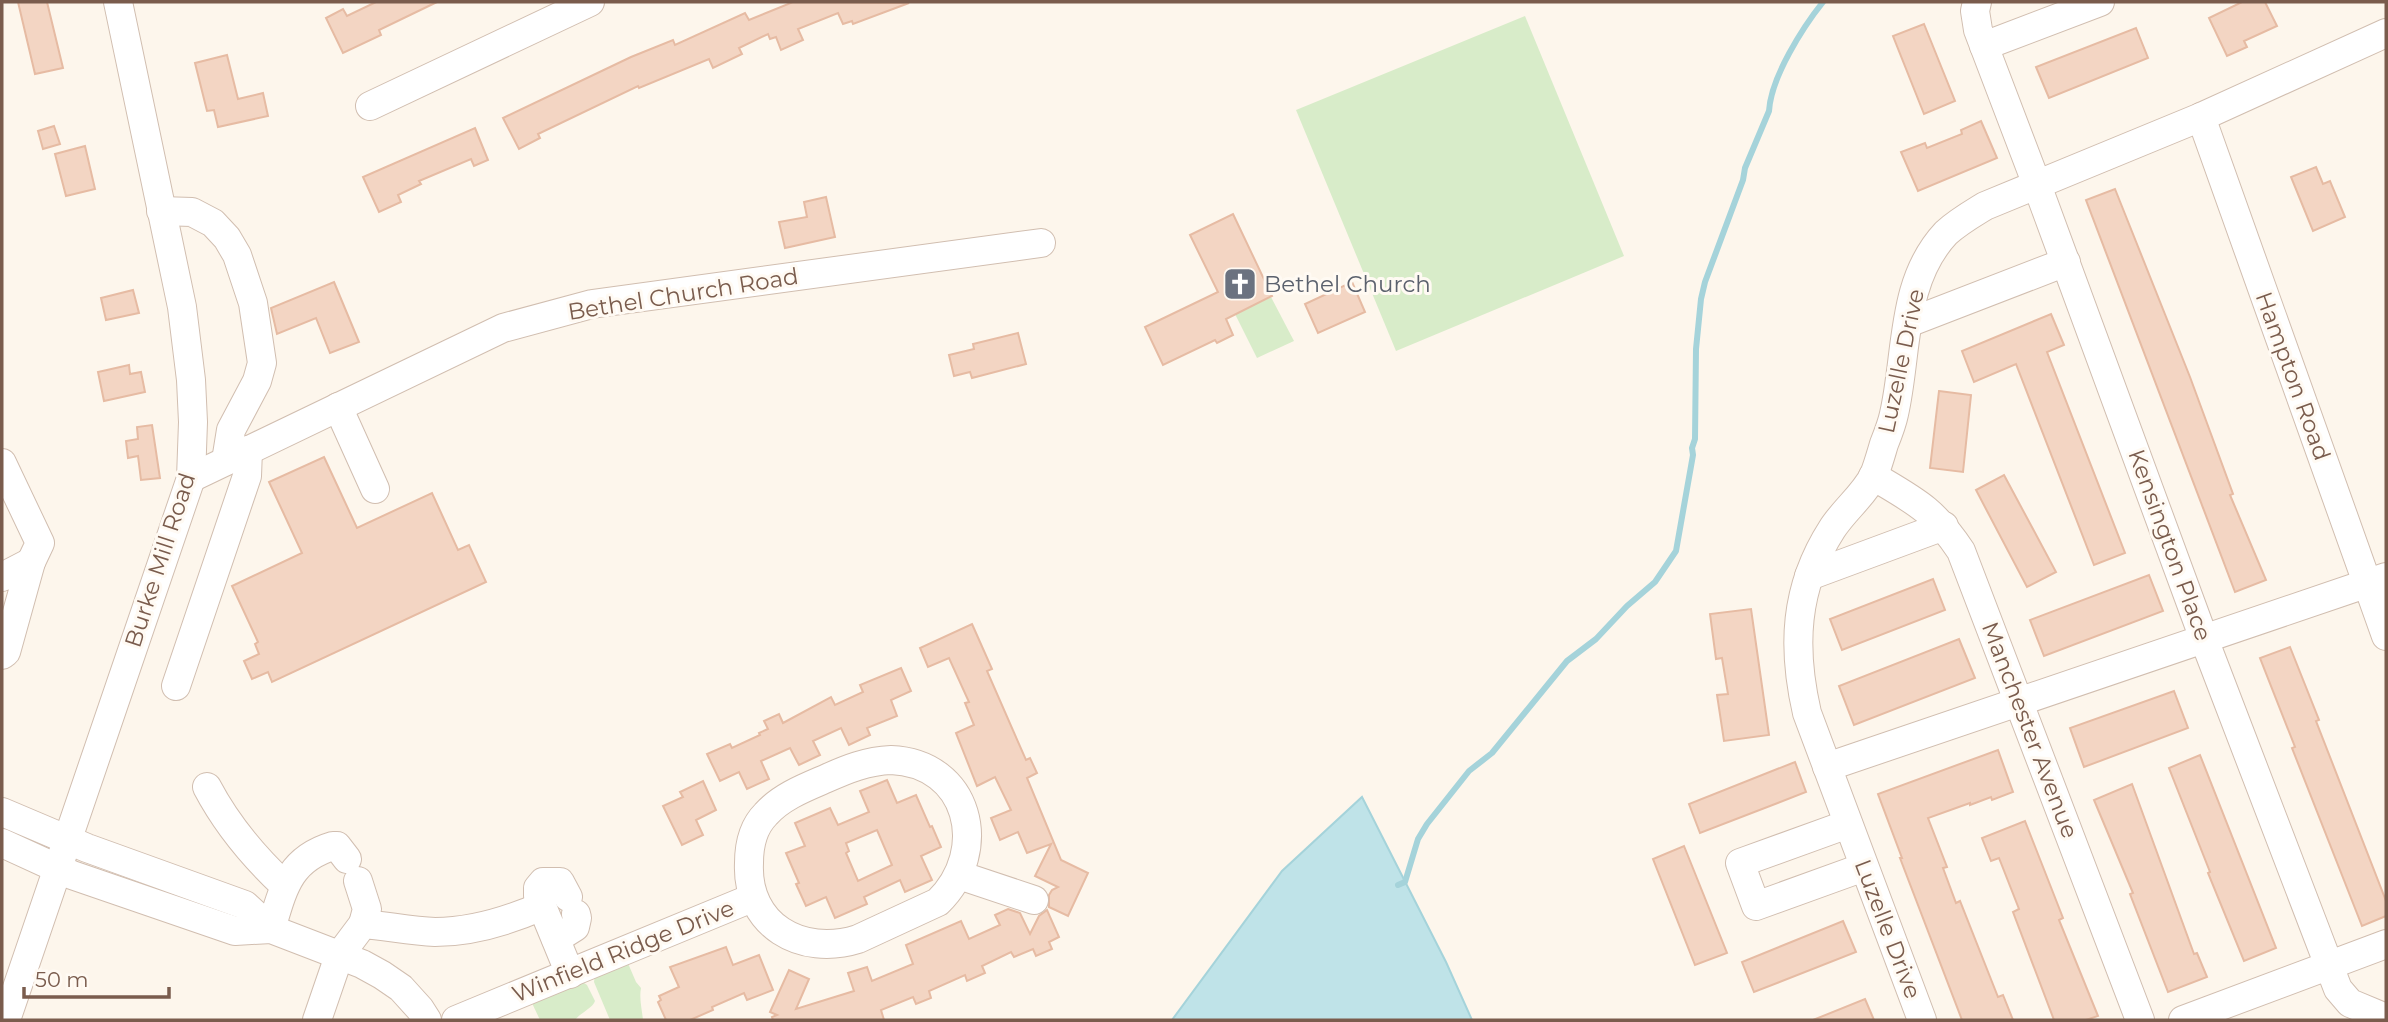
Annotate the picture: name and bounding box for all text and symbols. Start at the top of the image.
street label: Bethel Church Road [566,262,800,326]
church icon: Bethel Church [1221,265,1259,303]
place label: Bethel Church [1264,270,1431,298]
street label: Luzelle Drive [1872,286,1930,436]
street label: Hampton Road [2250,288,2336,464]
street label: Kensington Place [2122,445,2218,645]
street label: Burke Mill Road [119,469,201,651]
street label: Manchester Avenue [1976,618,2084,842]
street label: Luzelle Drive [1849,855,1927,1003]
street label: Winfield Ridge Drive [508,894,738,1008]
scale bar [24,956,170,1000]
text: 50 m [35,967,89,992]

